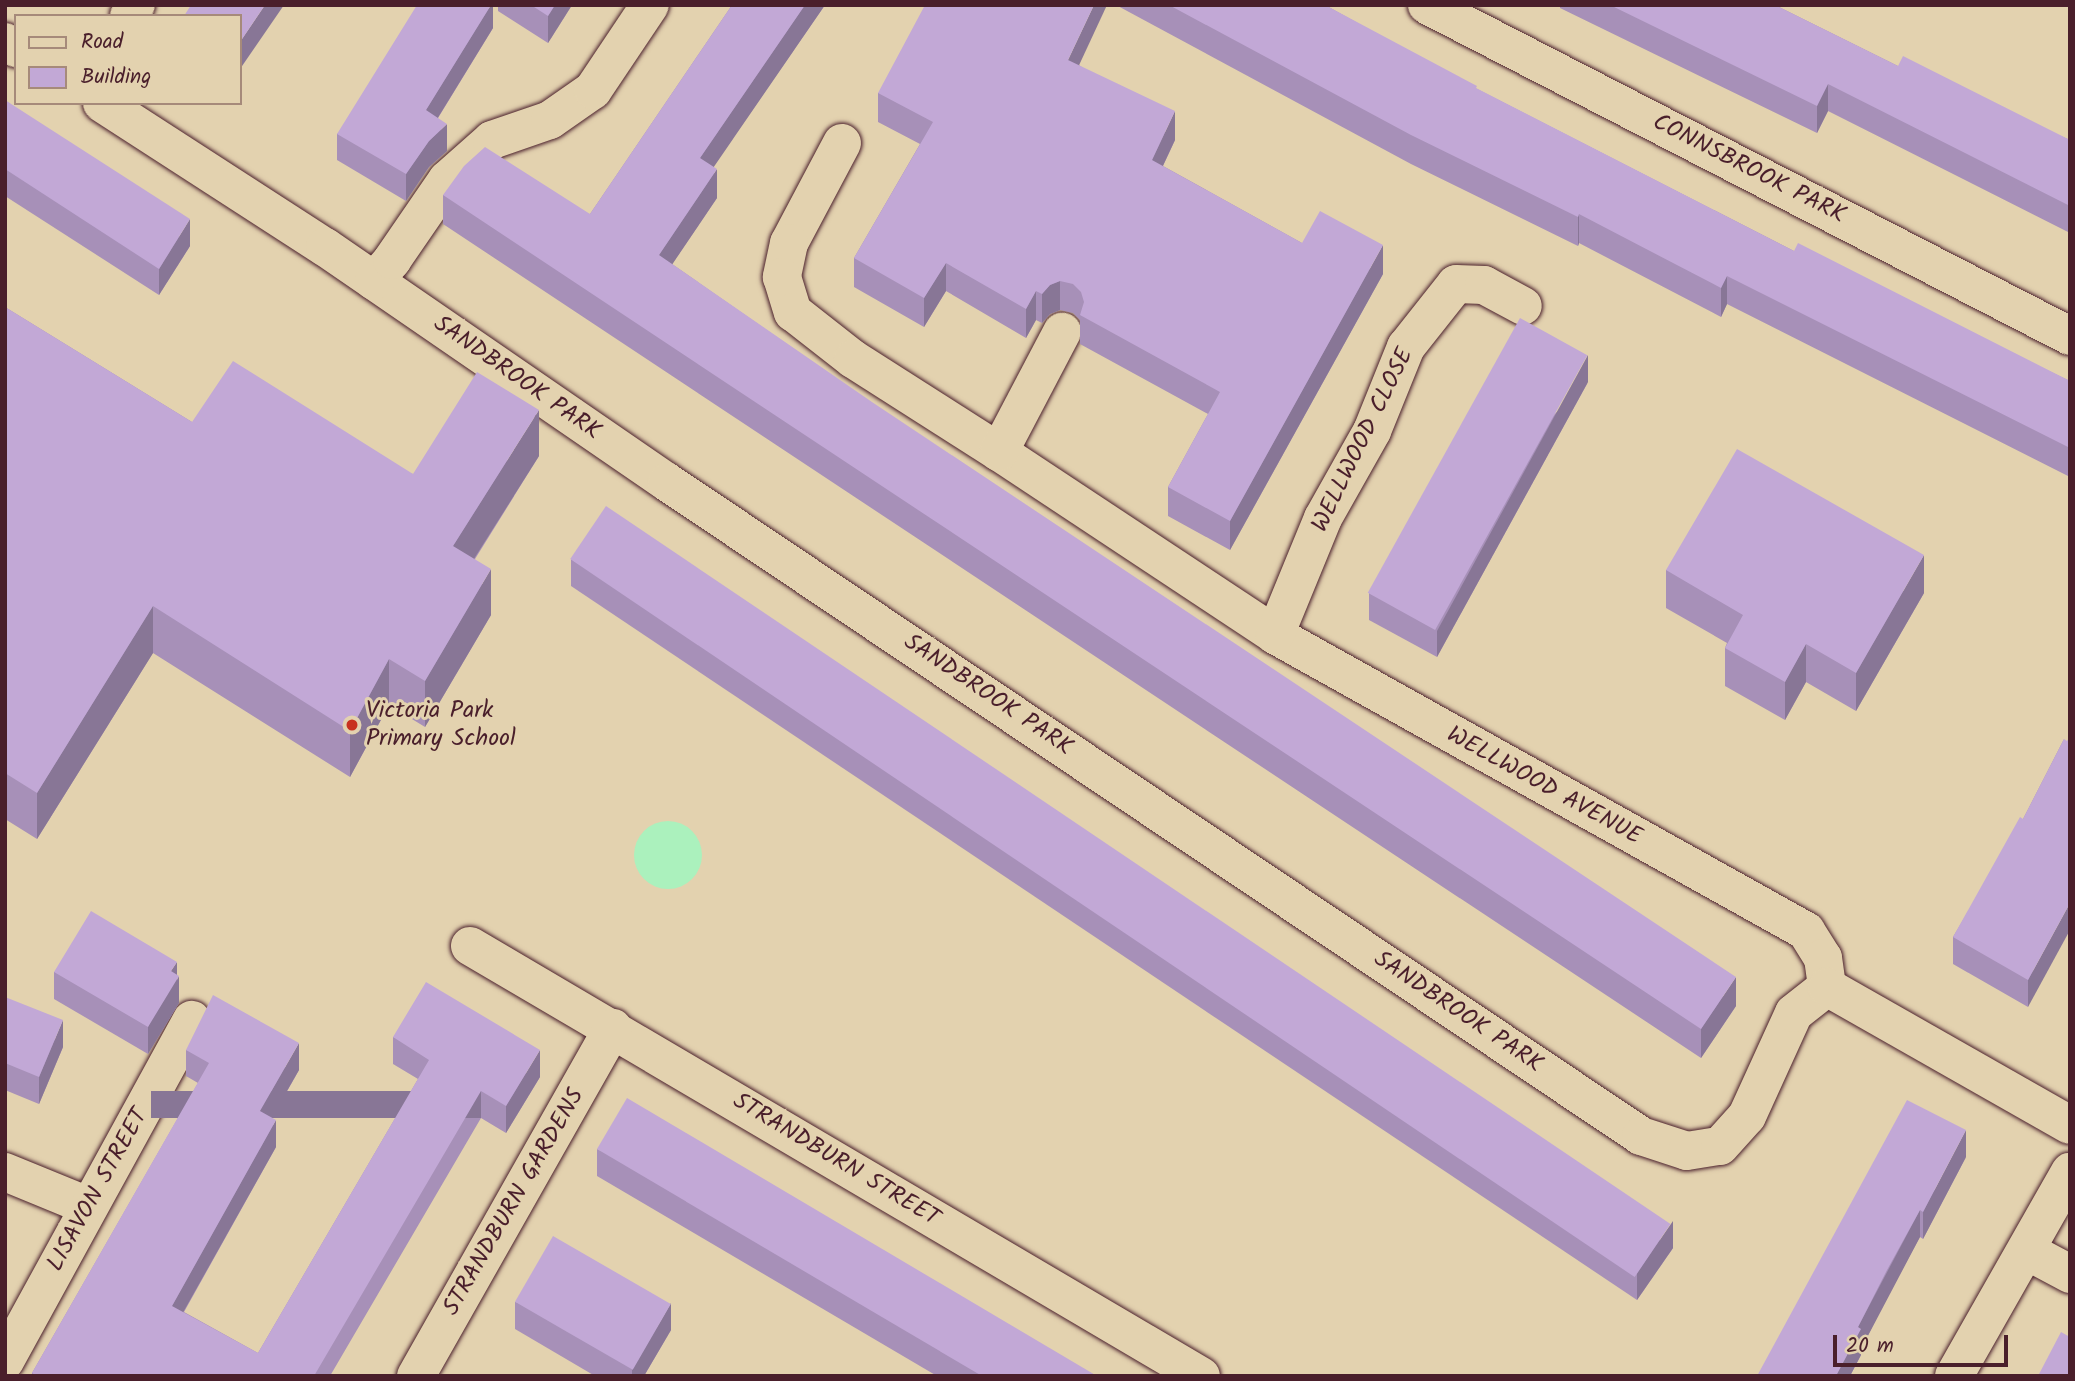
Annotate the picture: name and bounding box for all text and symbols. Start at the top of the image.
legend [14,14,242,105]
text: Road [81,26,123,59]
text: Building [81,61,151,94]
street label: CONNSBROOK PARK [1648,108,1850,230]
street label: SANDBROOK PARK [428,310,606,446]
street label: WELLWOOD CLOSE [1306,343,1420,537]
street label: SANDBROOK PARK [898,628,1078,762]
place label: Victoria Park Primary School [366,697,516,753]
marker: Victoria Park Primary School [344,717,360,733]
street label: WELLWOOD AVENUE [1442,720,1646,852]
street label: SANDBROOK PARK [1368,945,1548,1079]
street label: STRANDBURN GARDENS [437,1083,591,1321]
street label: STRANDBURN STREET [727,1087,945,1233]
street label: LISAVON STREET [41,1104,155,1276]
scale bar [1837,1322,2012,1366]
text: 20 m [1846,1330,1894,1363]

